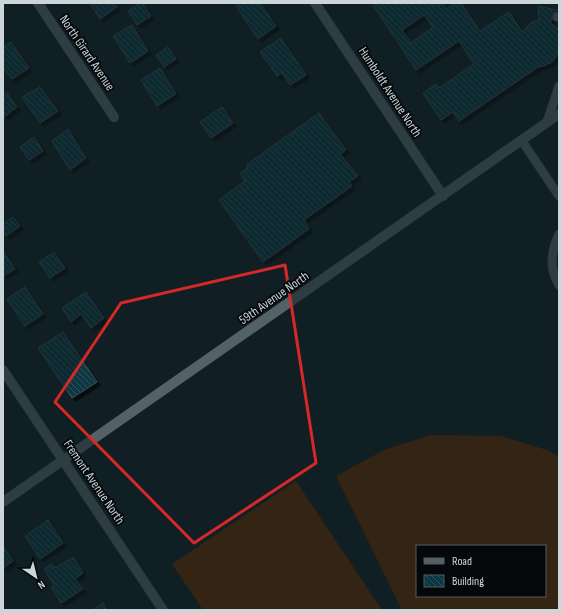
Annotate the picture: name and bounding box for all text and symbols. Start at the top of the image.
street label: North Girard Avenue [56,12,118,94]
street label: Humboldt Avenue North [355,44,425,140]
street label: 59th Avenue North [236,268,312,328]
street label: Fremont Avenue North [60,437,128,527]
legend [416,545,546,597]
text: Road [452,554,472,569]
north arrow [16,557,56,597]
text: Building [452,574,484,589]
text: N [35,578,48,592]

